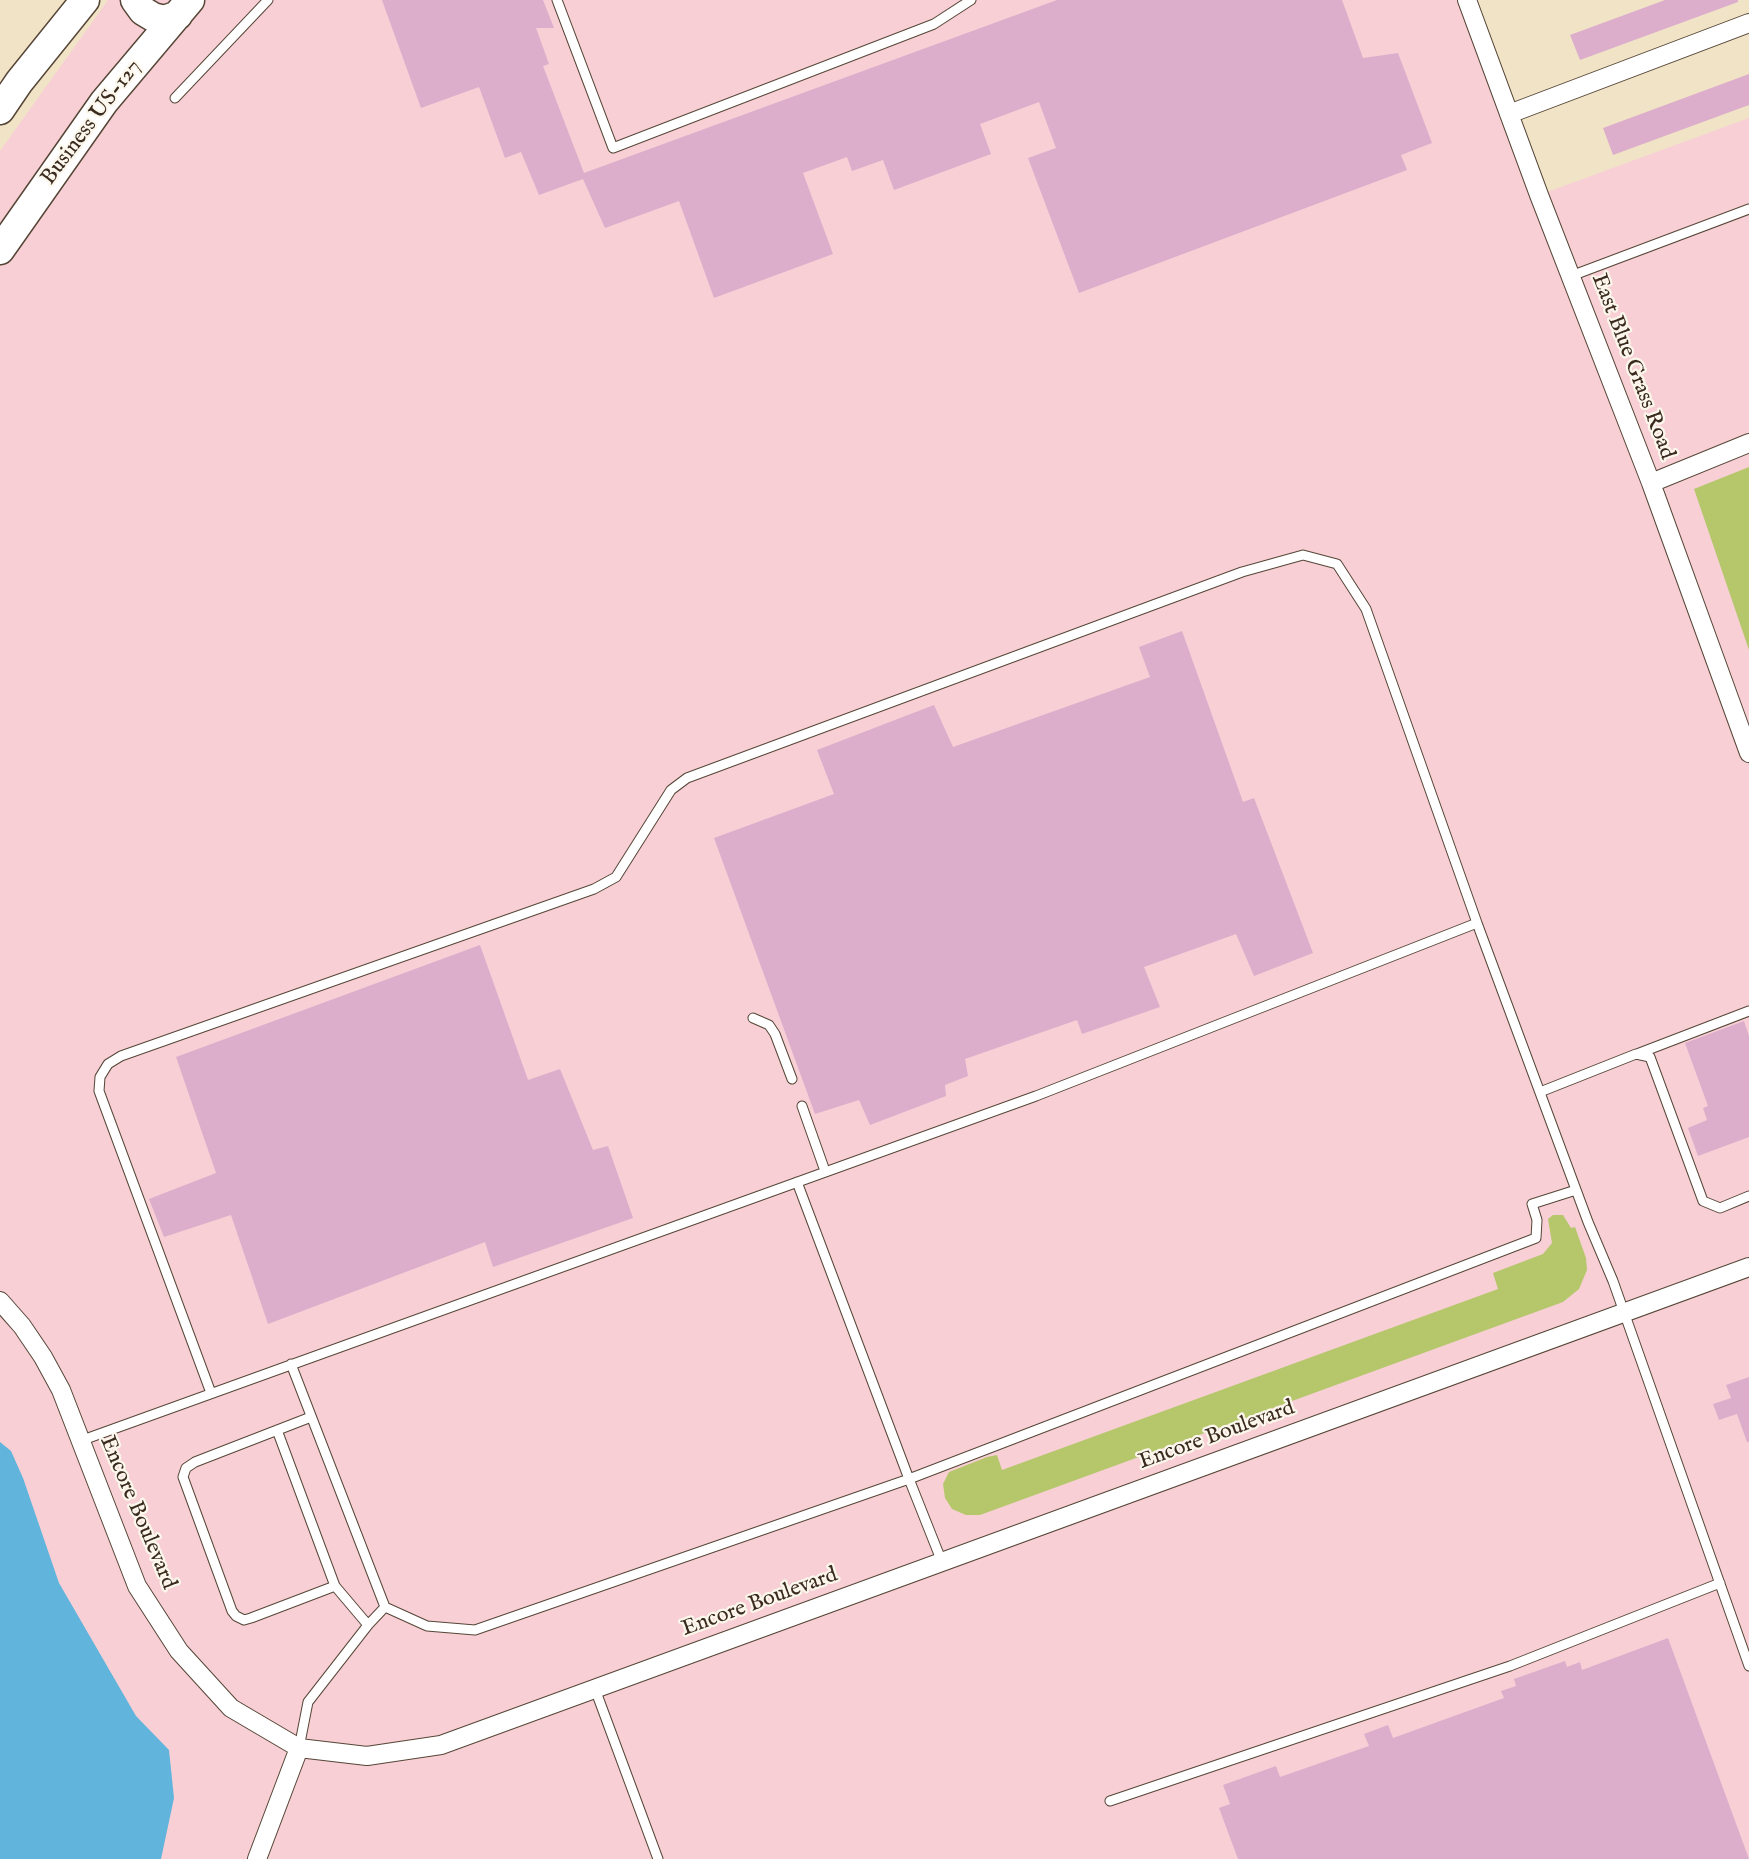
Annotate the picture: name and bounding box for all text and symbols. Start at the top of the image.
street label: Business US-127 [36,55,148,191]
street label: East Blue Grass Road [1584,270,1680,464]
street label: Encore Boulevard [1135,1396,1299,1476]
street label: Encore Boulevard [93,1432,181,1594]
street label: Encore Boulevard [678,1563,842,1643]

